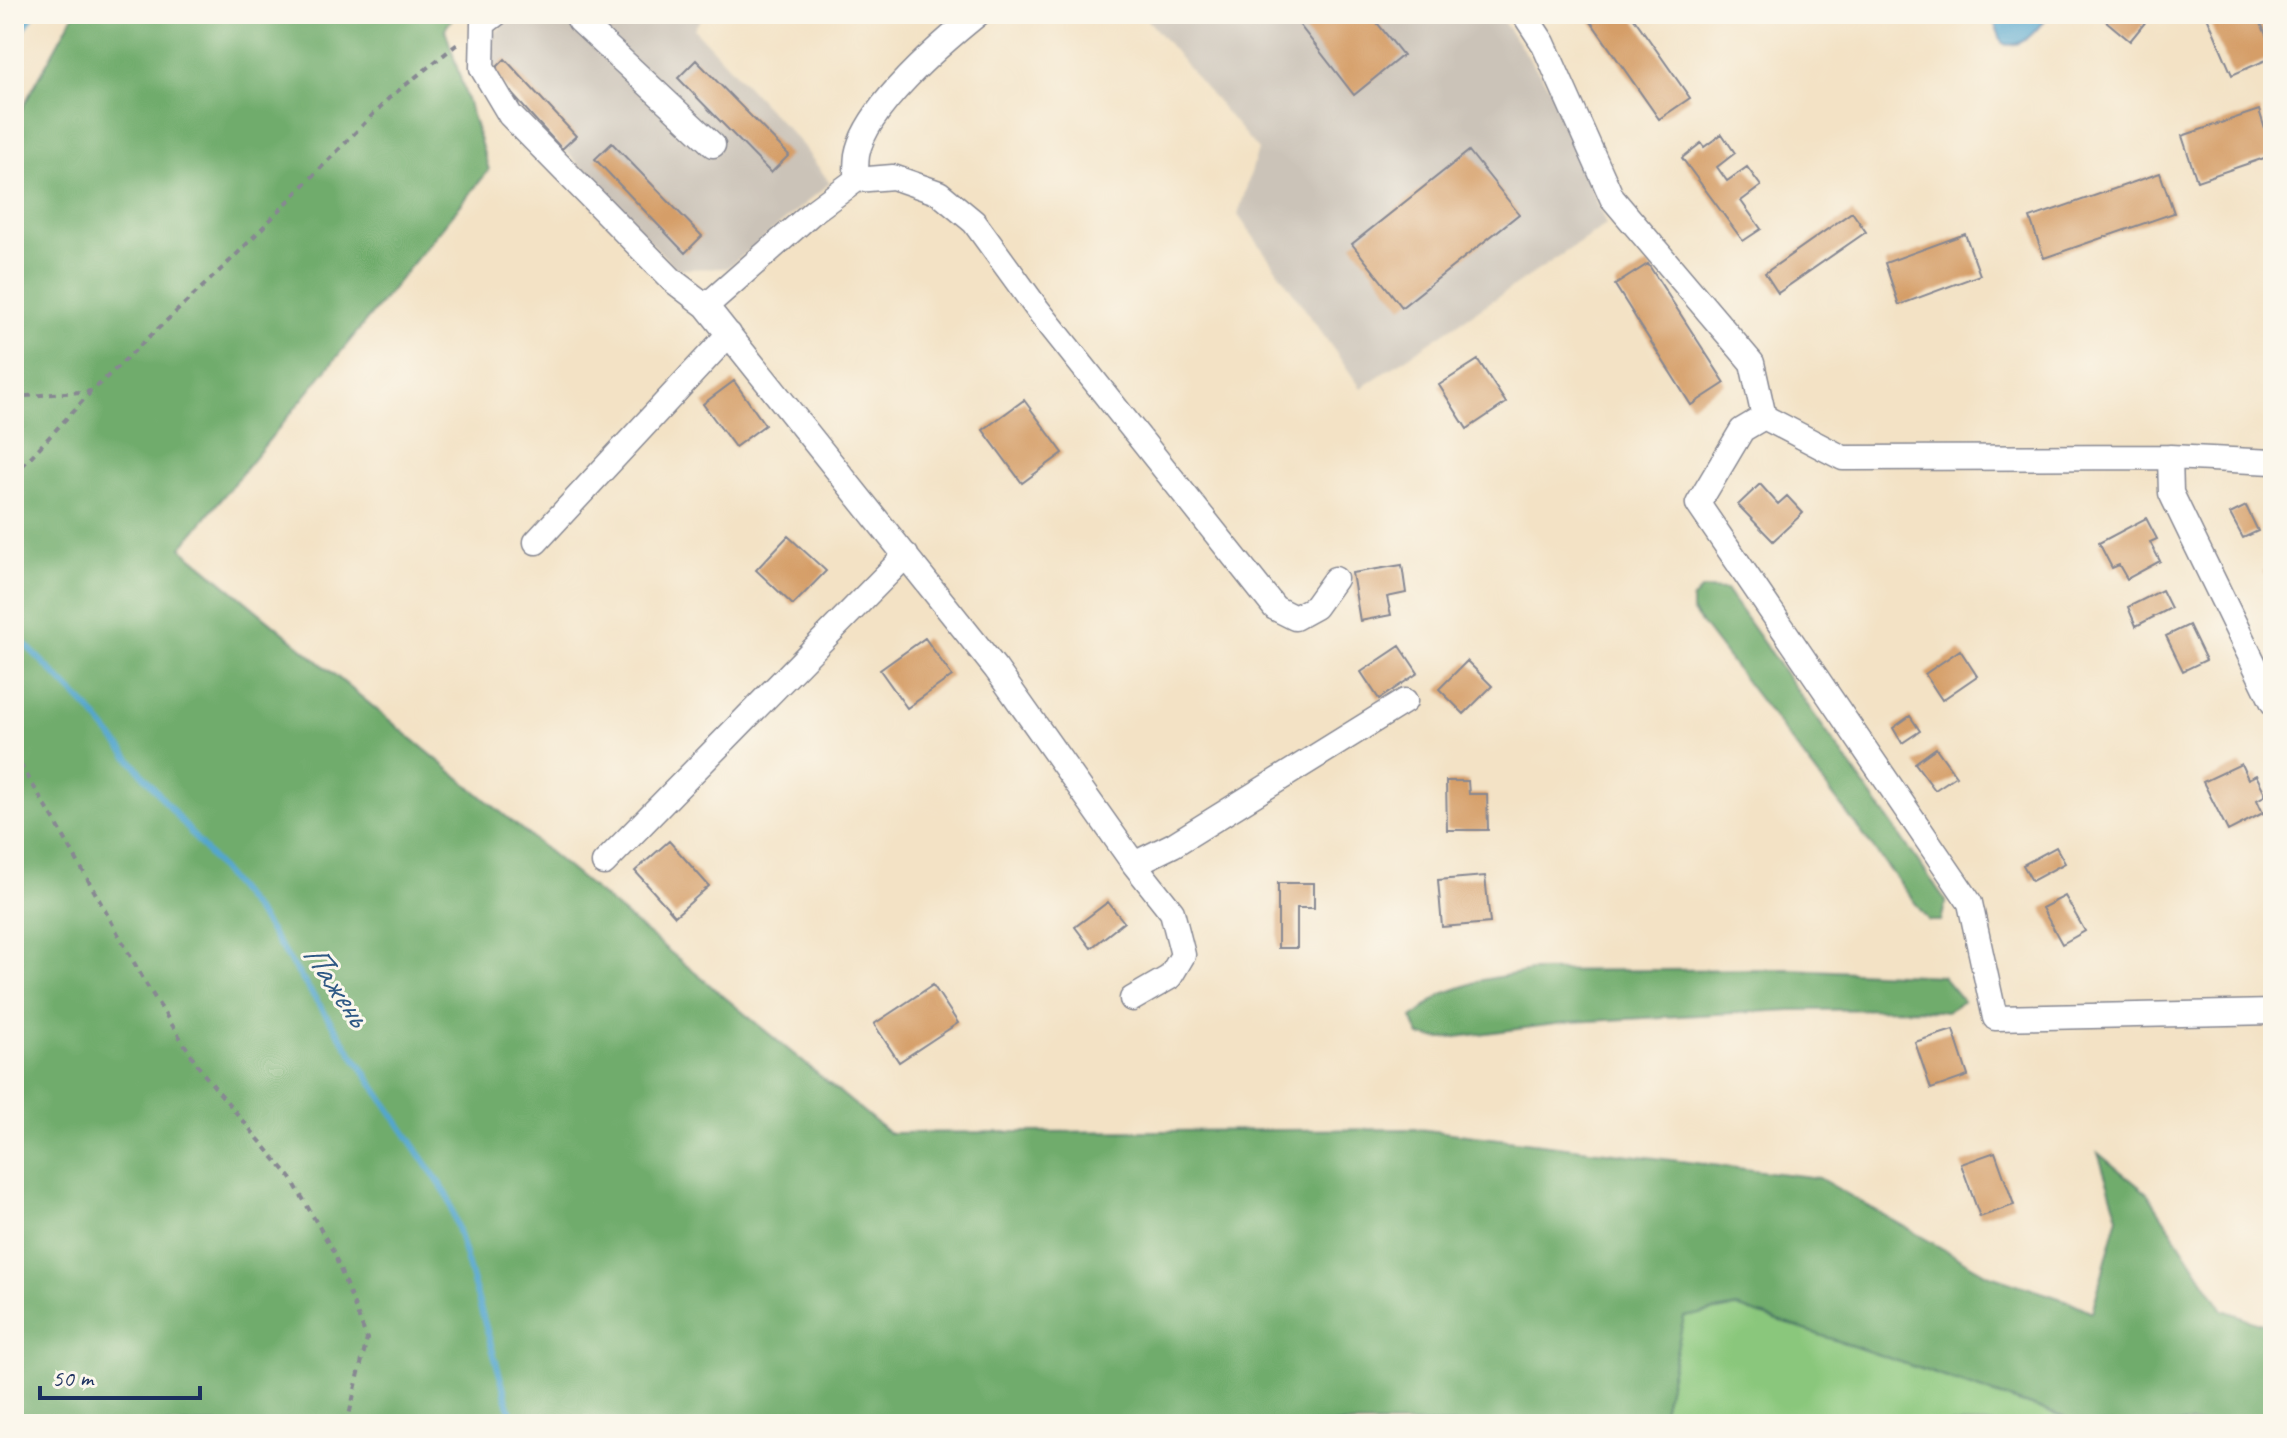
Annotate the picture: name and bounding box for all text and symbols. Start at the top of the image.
water label: Пажень [294,935,381,1036]
scale bar [40,1350,200,1400]
text: 50 m [52,1363,95,1393]

